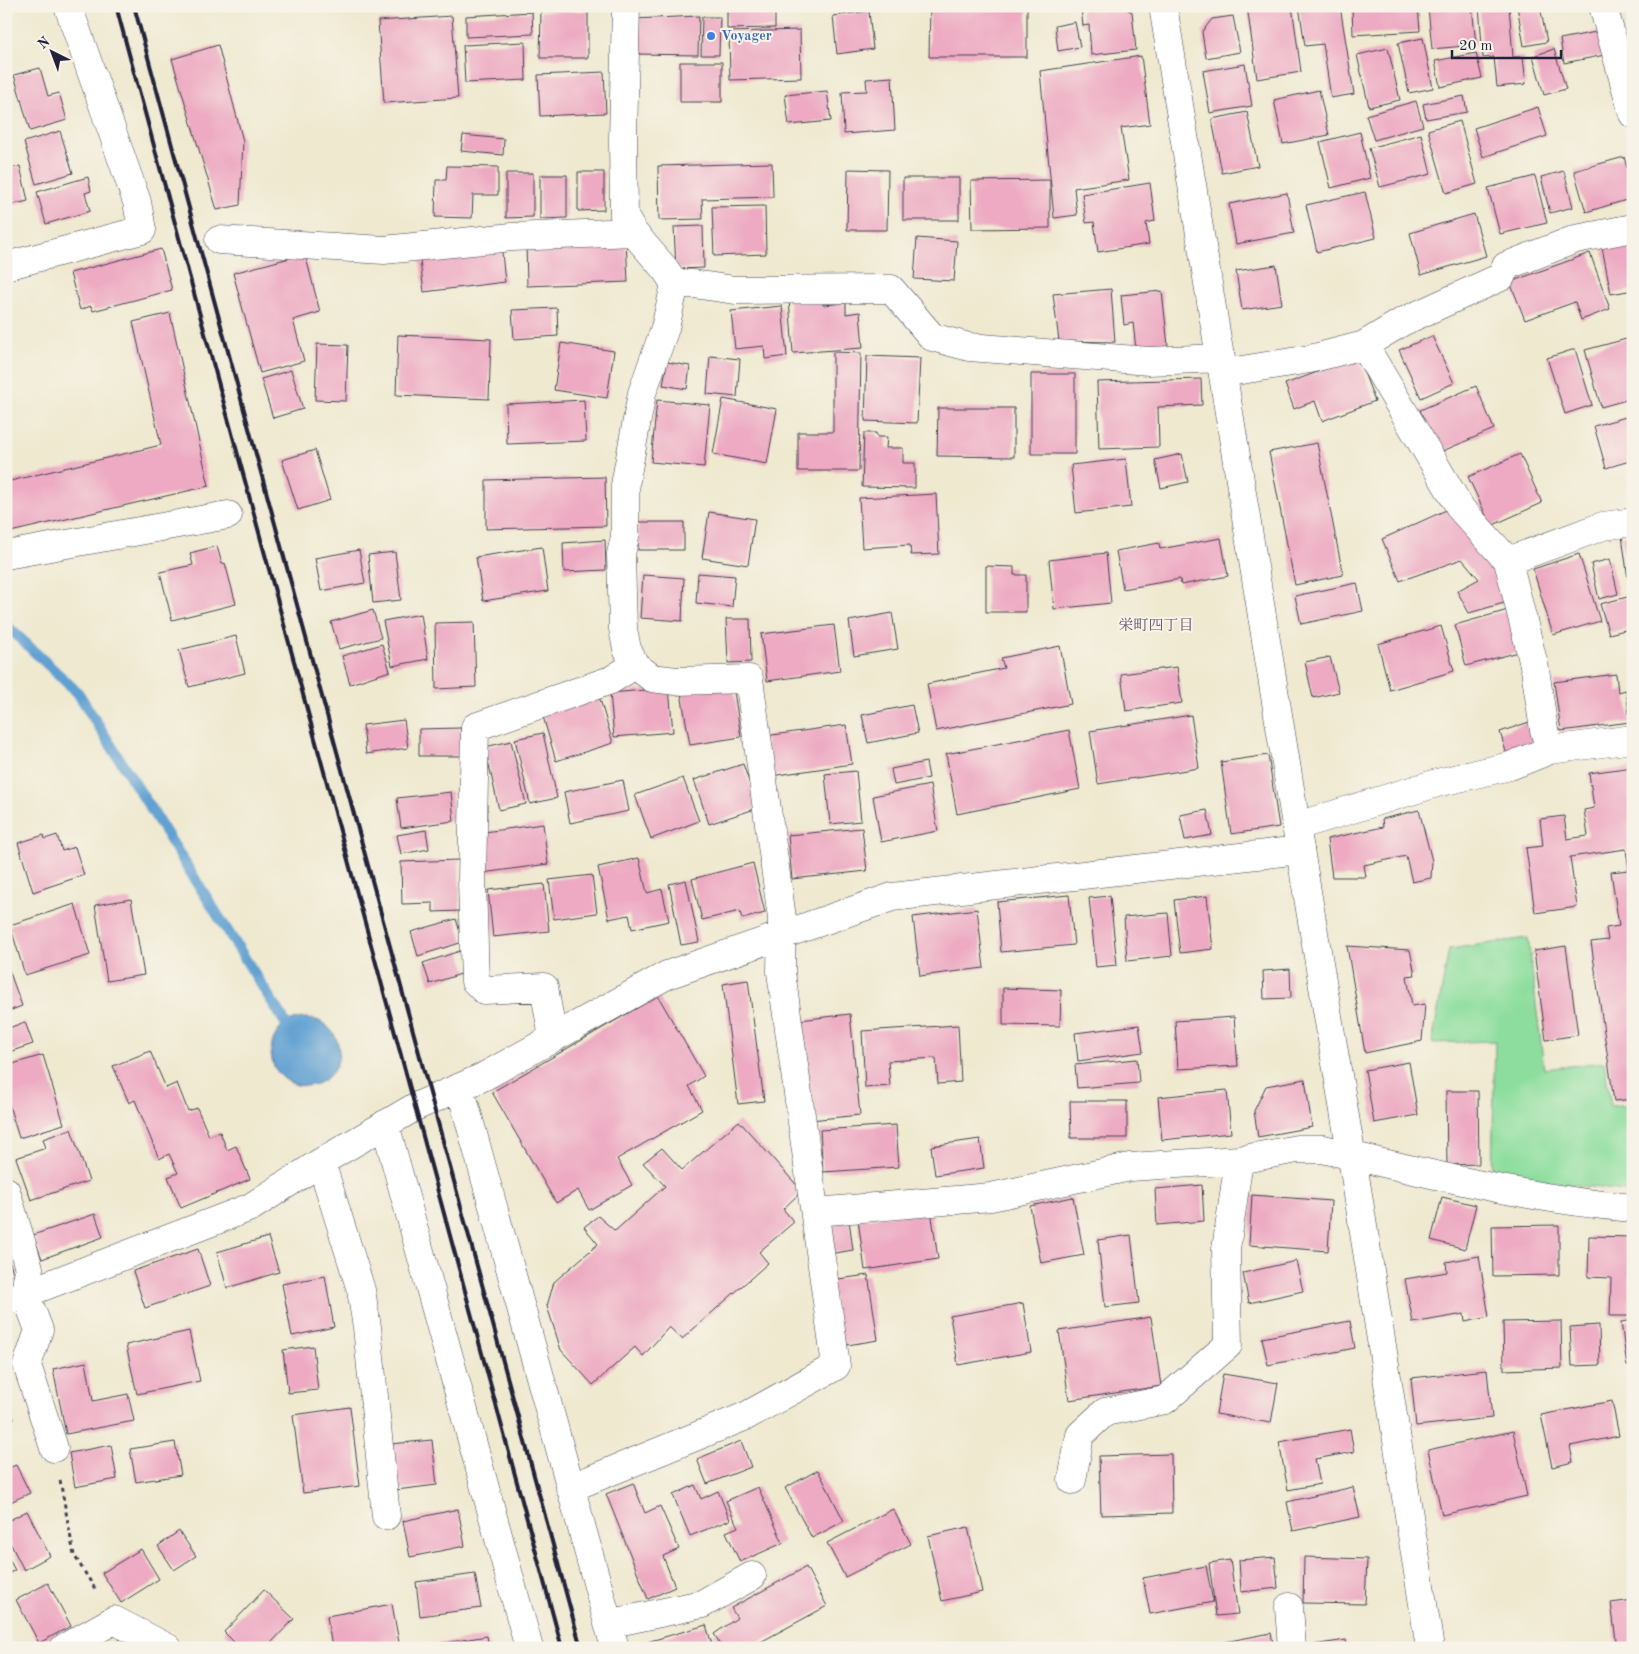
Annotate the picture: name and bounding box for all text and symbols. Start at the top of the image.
north arrow [28,28,78,78]
scale bar [1452,28,1560,60]
place label: Voyager [721,29,772,43]
marker: Voyager [705,30,717,42]
text: N [35,34,53,52]
text: 20 m [1459,39,1493,54]
district label: 栄町四丁目 [1118,617,1194,634]

